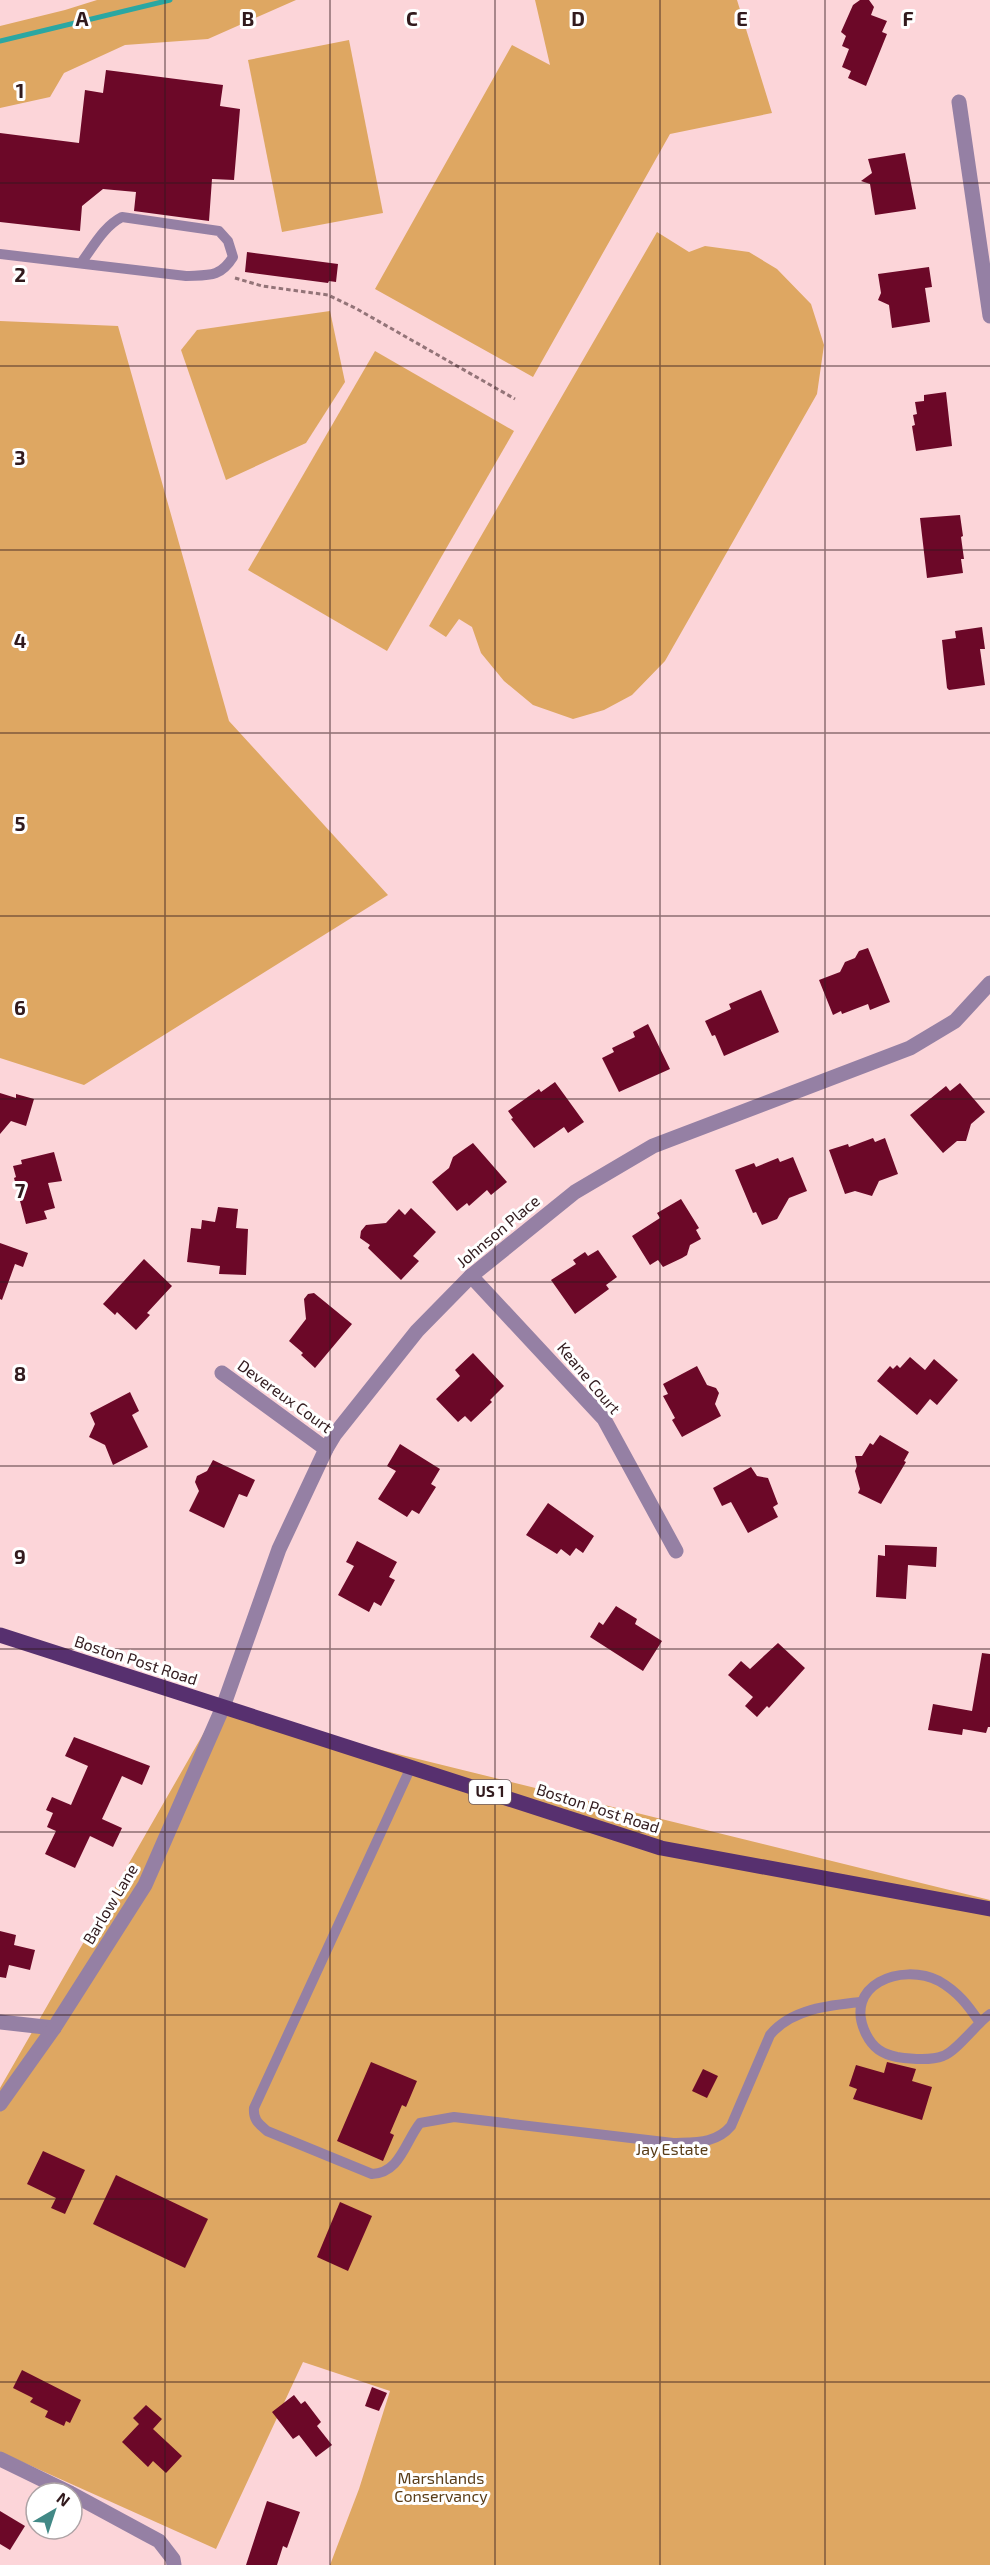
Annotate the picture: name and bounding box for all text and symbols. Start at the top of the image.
text: A [75,6,89,30]
text: B [242,6,254,30]
text: C [406,6,418,30]
text: D [571,6,585,30]
text: E [736,6,748,30]
text: F [902,6,914,30]
text: 1 [16,78,24,102]
text: 2 [14,262,26,286]
text: 3 [14,445,26,469]
text: 4 [14,628,27,652]
text: 5 [14,811,26,835]
text: 6 [14,995,26,1019]
text: 7 [15,1178,26,1202]
street label: Johnson Place [452,1190,543,1271]
street label: Keane Court [554,1338,625,1417]
street label: Devereux Court [234,1355,336,1436]
text: 8 [14,1361,26,1385]
text: 9 [14,1544,26,1568]
street label: Boston Post Road [72,1631,200,1688]
street label: Boston Post Road [534,1779,662,1836]
road number: US 1 [469,1780,511,1804]
street label: Barlow Lane [78,1860,141,1947]
park label: Jay Estate [636,2139,708,2158]
park label: Marshlands Conservancy [394,2468,488,2505]
north arrow [24,2481,84,2541]
text: N [53,2488,74,2510]

